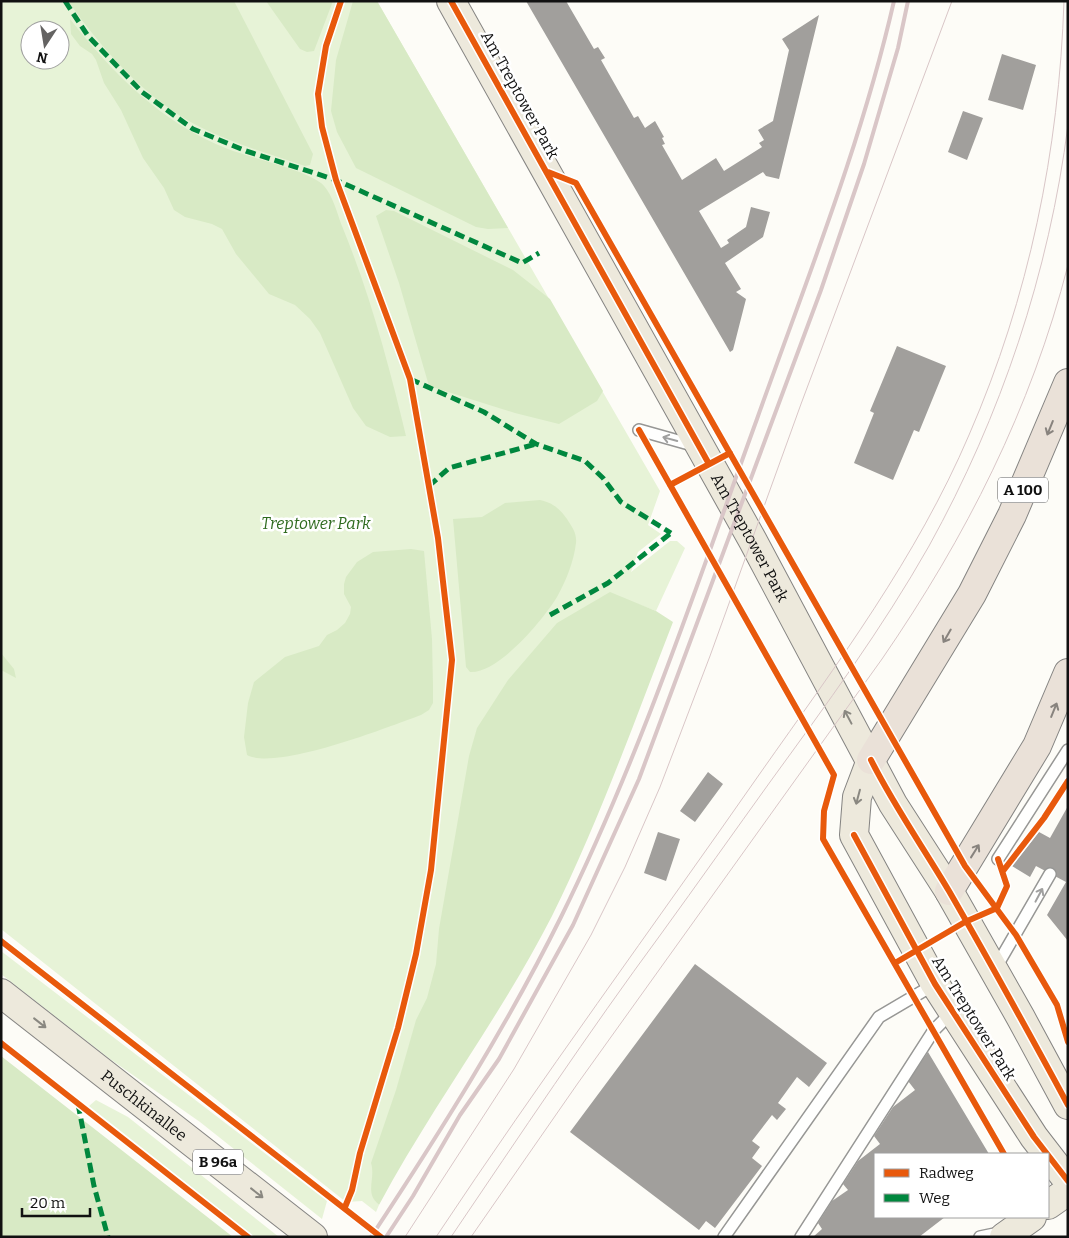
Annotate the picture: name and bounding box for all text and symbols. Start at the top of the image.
north arrow [20,20,70,70]
street label: Am Treptower Park [477,28,563,162]
text: N [35,48,49,67]
one-way arrow [1044,420,1054,435]
one-way arrow [662,433,678,443]
street label: Am Treptower Park [707,470,793,605]
road number: A 100 [998,478,1048,502]
park label: Treptower Park [261,514,371,533]
one-way arrow [942,629,952,643]
one-way arrow [1050,703,1059,718]
one-way arrow [843,710,852,725]
one-way arrow [853,788,862,804]
one-way arrow [971,844,981,858]
one-way arrow [1034,888,1044,903]
street label: Am Treptower Park [928,952,1020,1084]
one-way arrow [33,1017,46,1028]
street label: Puschkinallee [98,1066,191,1145]
road number: B 96a [193,1150,243,1174]
legend [874,1153,1049,1218]
text: Radweg [919,1164,974,1182]
scale bar [22,1186,90,1218]
one-way arrow [250,1188,264,1198]
text: Weg [919,1189,950,1207]
text: 20 m [30,1194,66,1212]

